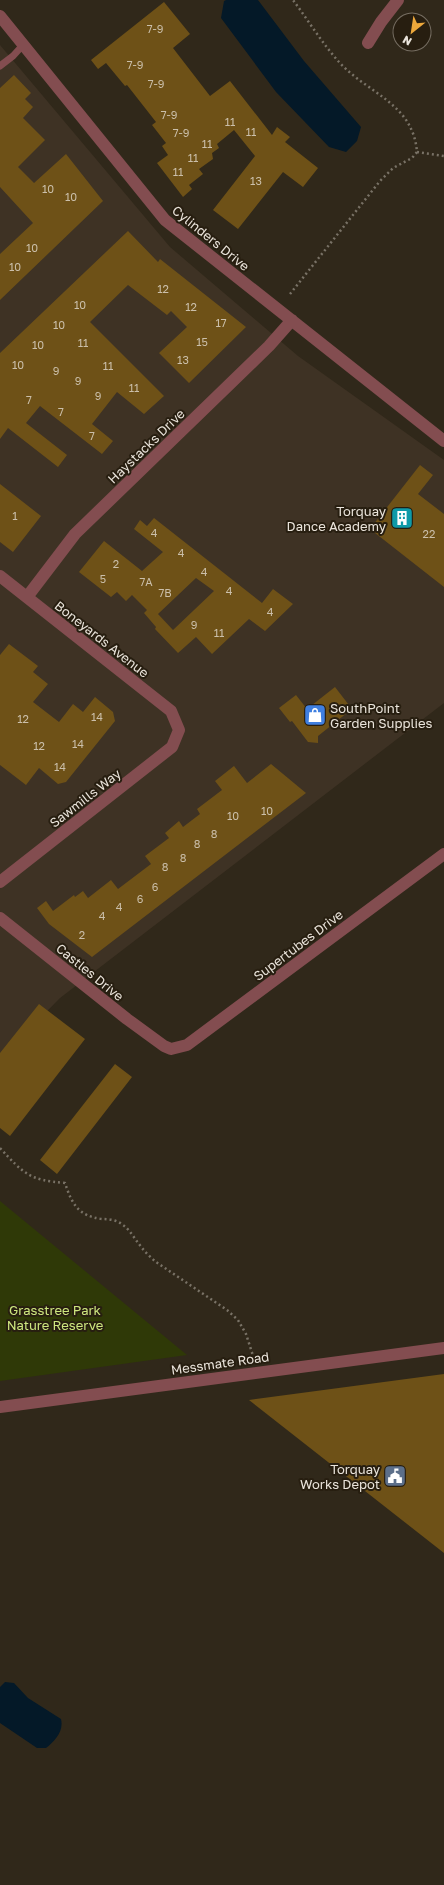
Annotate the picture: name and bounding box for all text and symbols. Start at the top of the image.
north arrow [392,12,432,52]
house number: 7-9 [147,22,163,35]
text: N [400,33,414,49]
house number: 7-9 [127,58,143,71]
house number: 7-9 [148,77,164,90]
house number: 7-9 [161,108,177,121]
house number: 11 [225,115,235,128]
house number: 11 [246,125,256,138]
house number: 7-9 [173,126,189,139]
house number: 11 [202,137,212,150]
house number: 11 [188,151,198,164]
house number: 11 [173,165,183,178]
house number: 13 [250,174,262,187]
house number: 10 [42,182,54,195]
house number: 10 [65,190,77,203]
street label: Cylinders Drive [169,202,253,274]
house number: 10 [26,241,38,254]
house number: 10 [9,260,21,273]
house number: 12 [157,282,169,295]
house number: 10 [74,298,86,311]
house number: 12 [185,300,197,313]
house number: 17 [215,316,227,329]
house number: 10 [53,318,65,331]
house number: 15 [196,335,208,348]
house number: 11 [78,336,88,349]
house number: 10 [32,338,44,351]
house number: 13 [177,353,189,366]
house number: 10 [12,358,24,371]
house number: 11 [103,359,113,372]
house number: 9 [53,364,59,377]
house number: 9 [75,374,81,387]
house number: 11 [129,381,139,394]
house number: 9 [95,389,101,402]
house number: 7 [26,393,32,406]
house number: 7 [58,405,64,418]
street label: Haystacks Drive [104,405,188,487]
house number: 7 [89,429,95,442]
place label: Torquay Dance Academy [287,503,387,534]
building icon: Torquay Dance Academy [389,505,415,531]
house number: 1 [12,509,18,522]
house number: 4 [151,526,158,539]
house number: 22 [423,527,435,540]
house number: 4 [178,546,185,559]
house number: 2 [113,557,119,570]
house number: 4 [201,565,208,578]
house number: 5 [100,572,106,585]
house number: 7A [139,575,153,588]
house number: 4 [226,584,233,597]
house number: 7B [158,586,172,599]
street label: Boneyards Avenue [52,597,152,681]
house number: 4 [267,605,274,618]
house number: 9 [191,618,197,631]
house number: 11 [214,626,224,639]
place label: SouthPoint Garden Supplies [330,700,433,731]
shop icon: SouthPoint Garden Supplies [302,702,328,728]
house number: 14 [91,710,103,723]
house number: 12 [17,712,29,725]
house number: 14 [72,737,84,750]
house number: 12 [33,739,45,752]
house number: 14 [54,760,66,773]
street label: Sawmills Way [46,765,124,831]
house number: 10 [261,804,273,817]
house number: 10 [227,809,239,822]
house number: 8 [211,827,218,840]
house number: 8 [194,837,201,850]
house number: 8 [180,851,187,864]
house number: 8 [162,860,169,873]
house number: 6 [152,880,159,893]
house number: 6 [137,892,144,905]
house number: 4 [116,900,123,913]
street label: Supertubes Drive [250,906,346,984]
house number: 4 [99,909,106,922]
house number: 2 [79,928,85,941]
street label: Castles Drive [53,940,127,1004]
park label: Grasstree Park Nature Reserve [7,1302,103,1333]
street label: Messmate Road [170,1348,270,1378]
place label: Torquay Works Depot [300,1461,381,1492]
public building icon: Torquay Works Depot [382,1463,408,1489]

